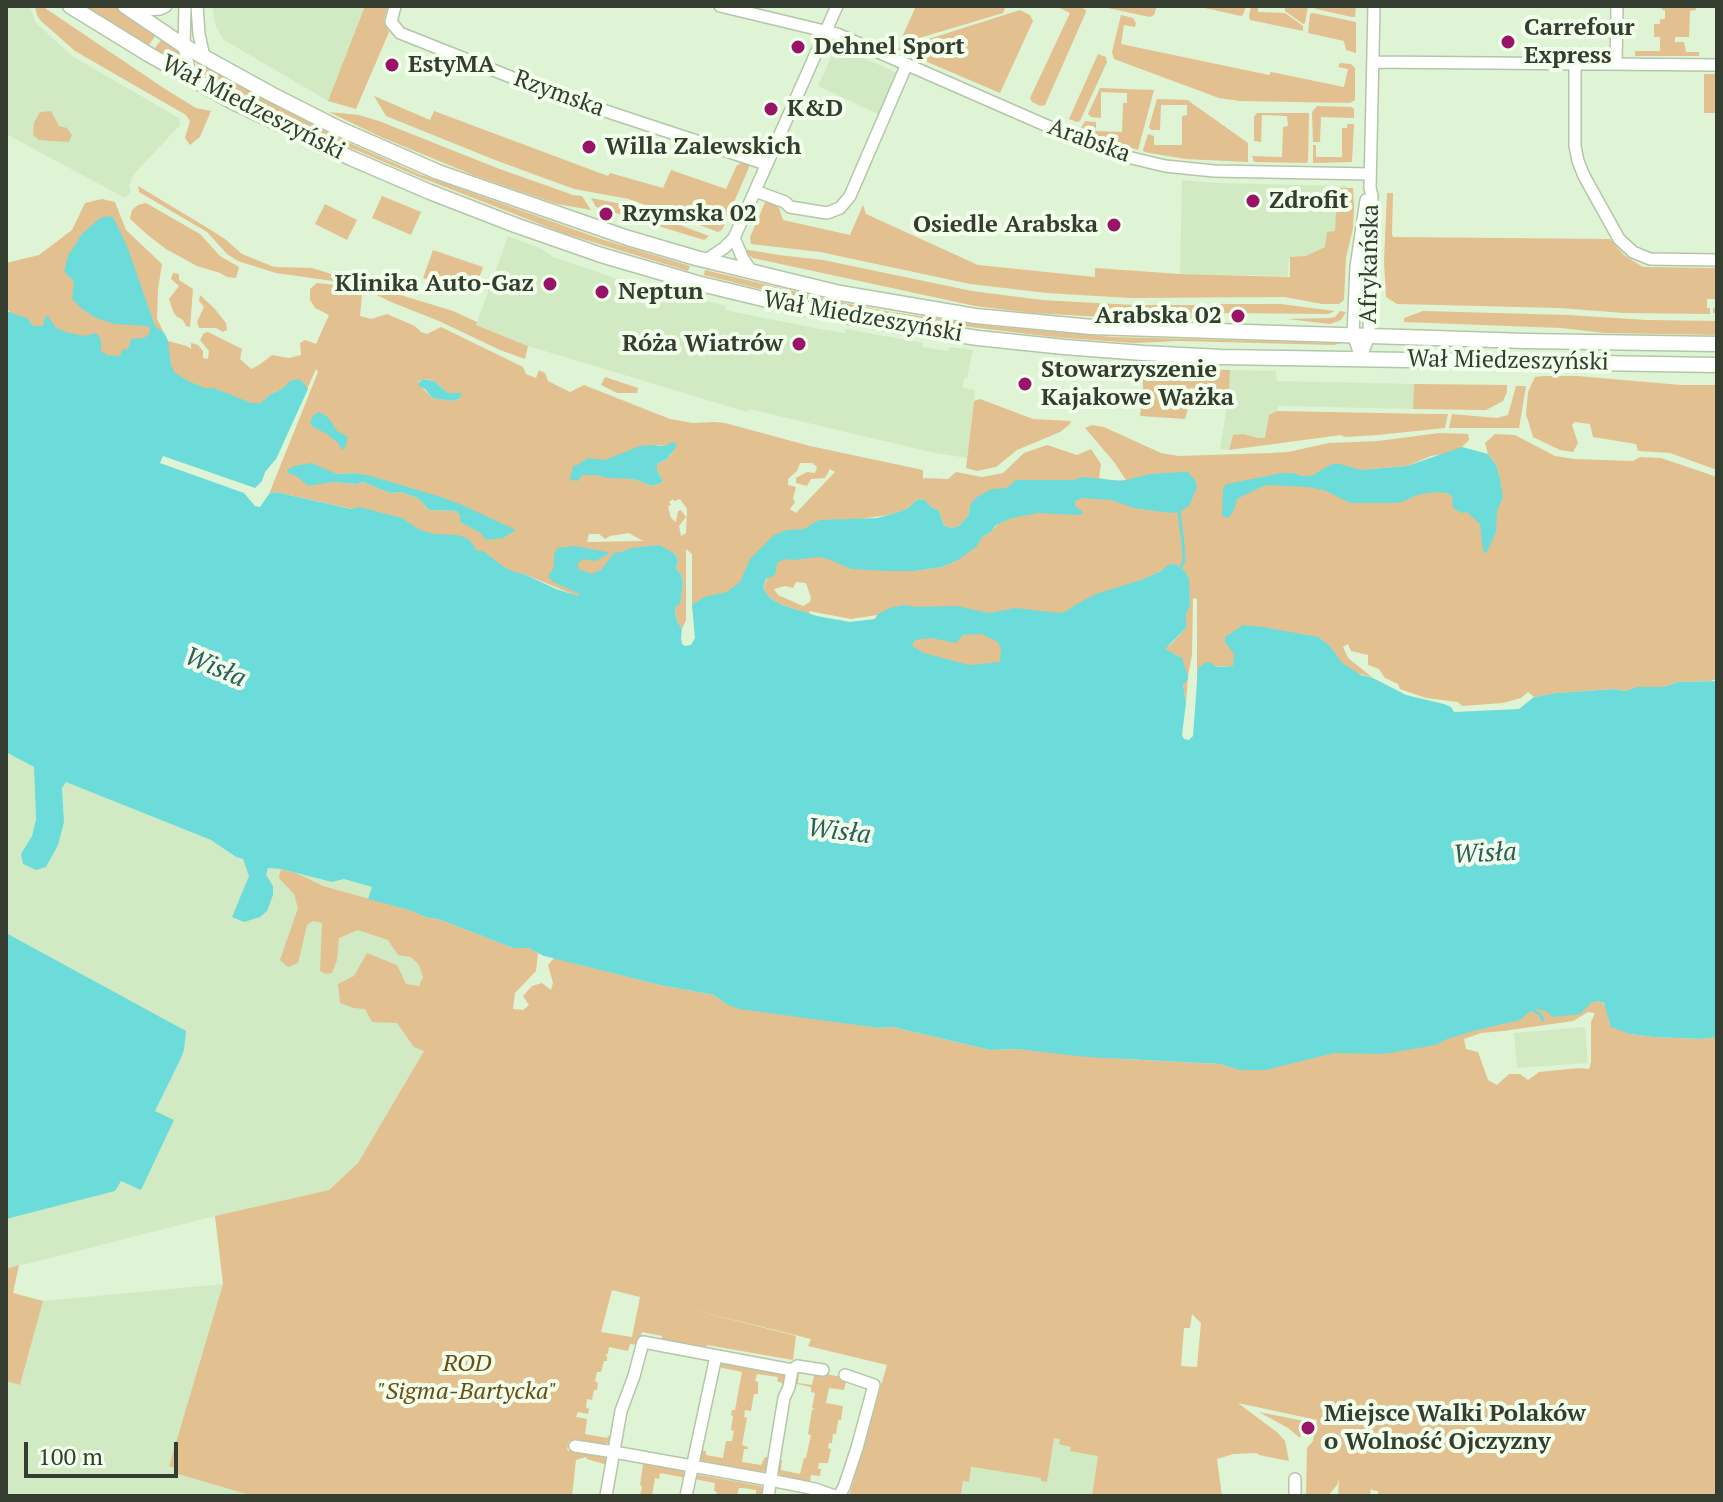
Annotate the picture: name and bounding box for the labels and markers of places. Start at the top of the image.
place label: Carrefour Express [1524,14,1635,70]
place label: Dehnel Sport [814,33,965,61]
marker: Carrefour Express [1499,33,1517,51]
marker: Dehnel Sport [789,38,807,56]
place label: EstyMA [408,51,495,79]
marker: EstyMA [383,56,401,74]
place label: K&D [787,95,843,123]
marker: K&D [762,100,780,118]
place label: Willa Zalewskich [605,133,801,161]
marker: Willa Zalewskich [580,138,598,156]
place label: Zdrofit [1269,187,1349,215]
marker: Zdrofit [1244,192,1262,210]
place label: Rzymska 02 [622,200,757,228]
marker: Rzymska 02 [597,205,615,223]
place label: Osiedle Arabska [913,211,1098,239]
marker: Osiedle Arabska [1105,216,1123,234]
place label: Klinika Auto-Gaz [335,270,534,298]
marker: Klinika Auto-Gaz [541,275,559,293]
place label: Neptun [618,278,704,306]
marker: Neptun [593,283,611,301]
place label: Arabska 02 [1095,302,1222,330]
marker: Arabska 02 [1229,307,1247,325]
place label: Róża Wiatrów [622,330,783,358]
marker: Róża Wiatrów [790,335,808,353]
place label: Stowarzyszenie Kajakowe Ważka [1041,356,1234,412]
marker: Stowarzyszenie Kajakowe Ważka [1016,375,1034,393]
place label: Miejsce Walki Polaków o Wolność Ojczyzny [1324,1400,1586,1456]
marker: Miejsce Walki Polaków o Wolność Ojczyzny [1299,1419,1317,1437]

